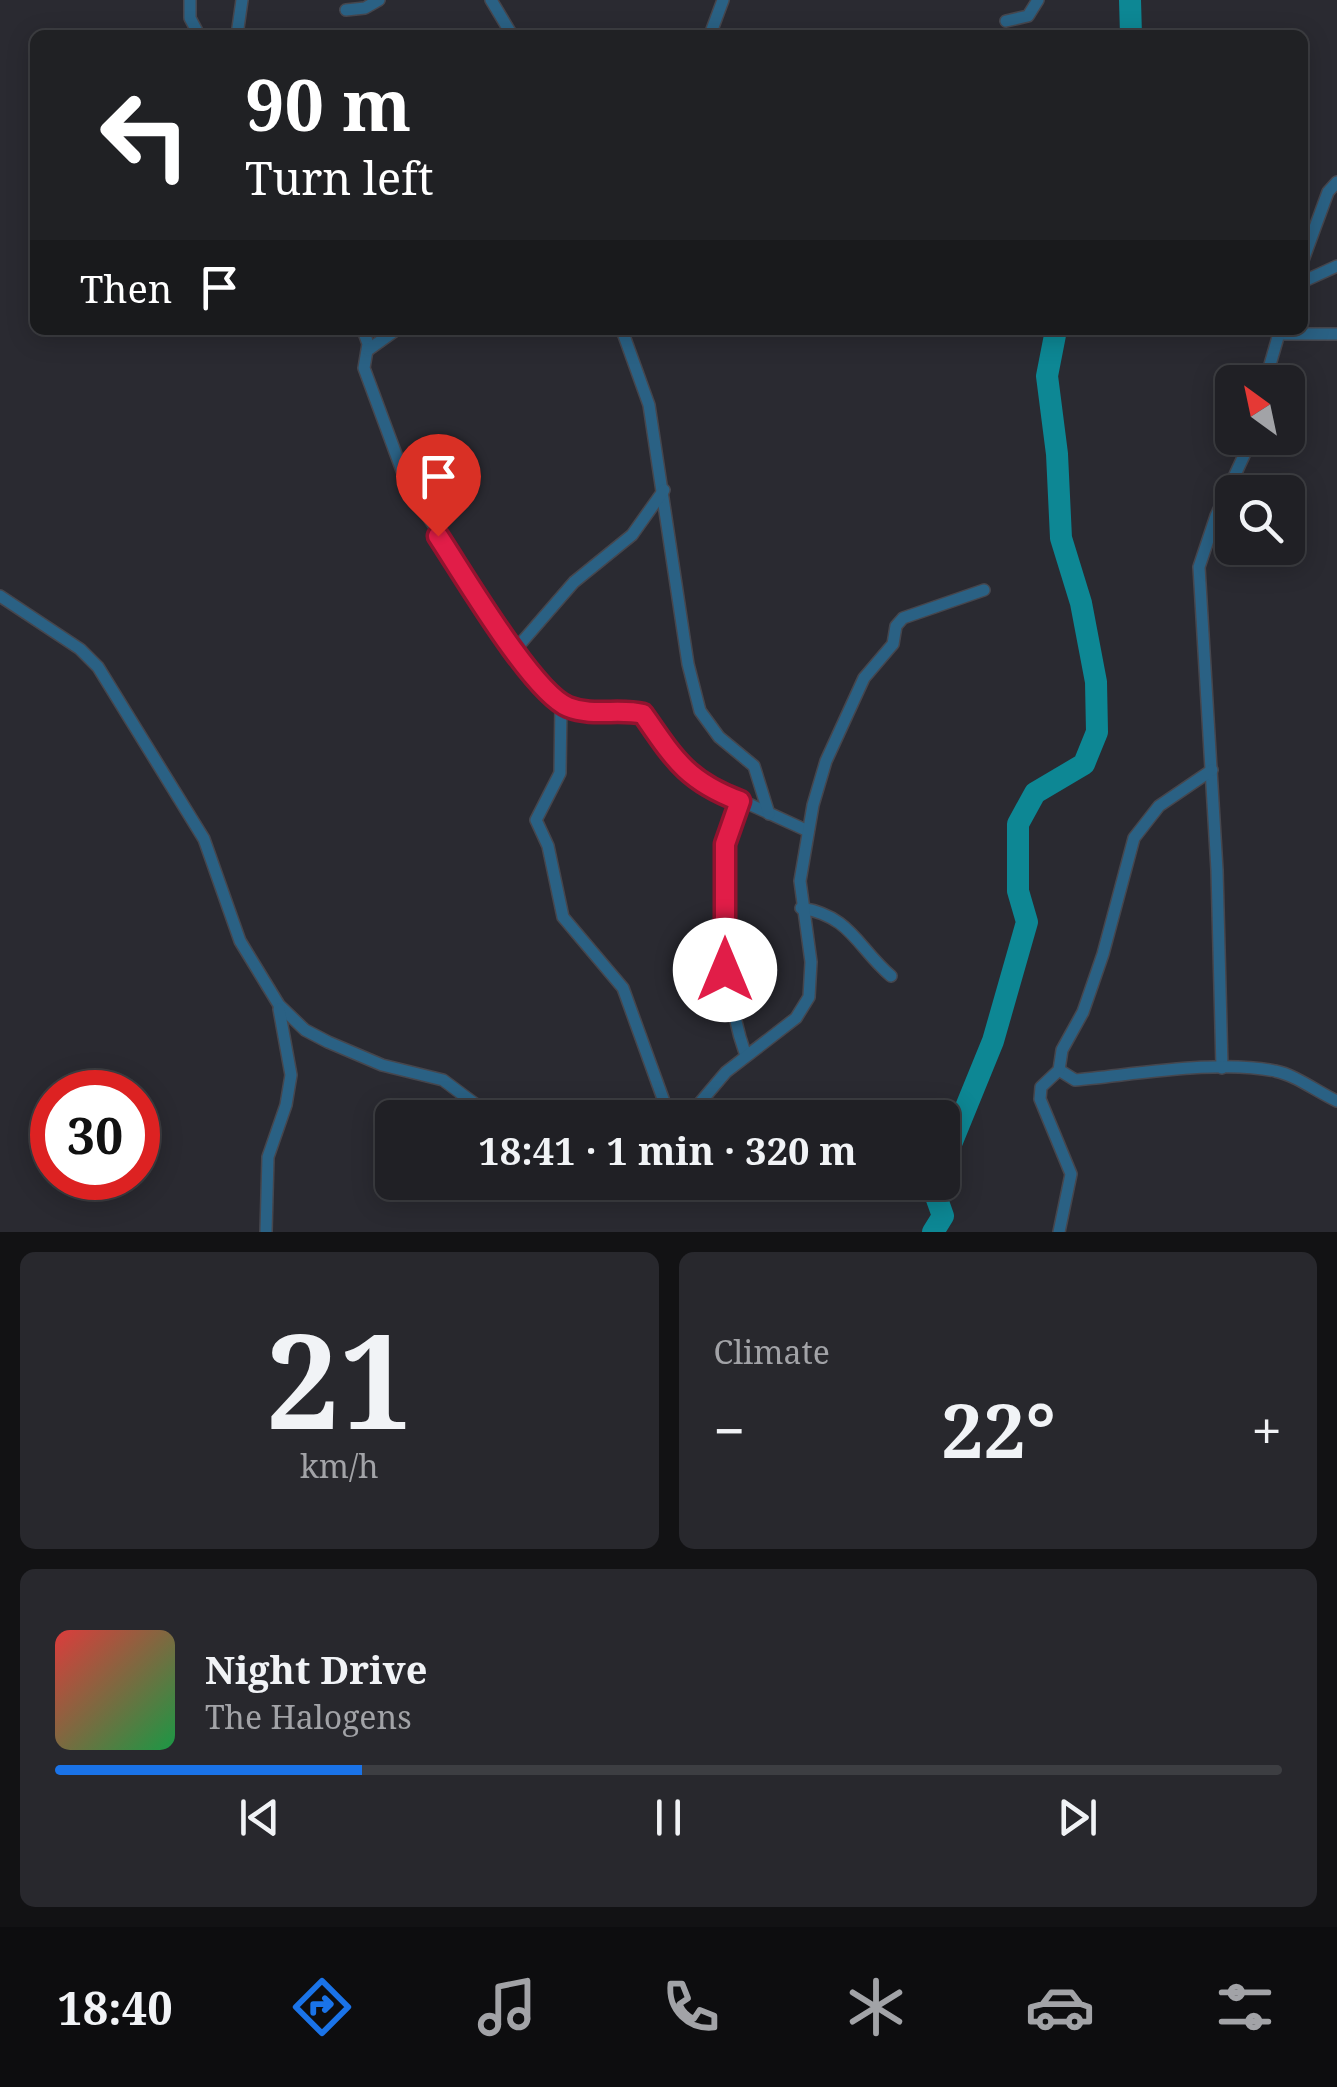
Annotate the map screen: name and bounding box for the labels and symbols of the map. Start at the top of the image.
north arrow [1215,365,1305,455]
pin [396,434,481,537]
position arrow [673,918,777,1022]
speed limit sign: 30 [30,1070,160,1200]

